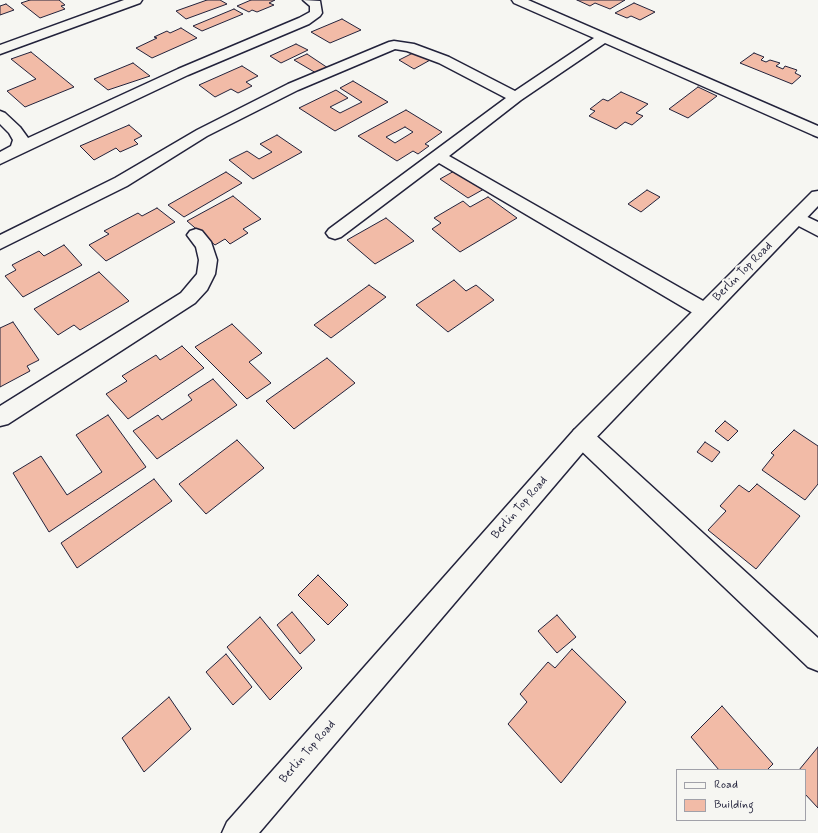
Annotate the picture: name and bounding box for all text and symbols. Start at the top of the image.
street label: Berlin Top Road [710,239,776,305]
street label: Berlin Top Road [489,474,551,542]
street label: Berlin Top Road [277,718,339,786]
legend [676,769,806,821]
text: Road [714,777,738,793]
text: Building [714,797,754,813]

